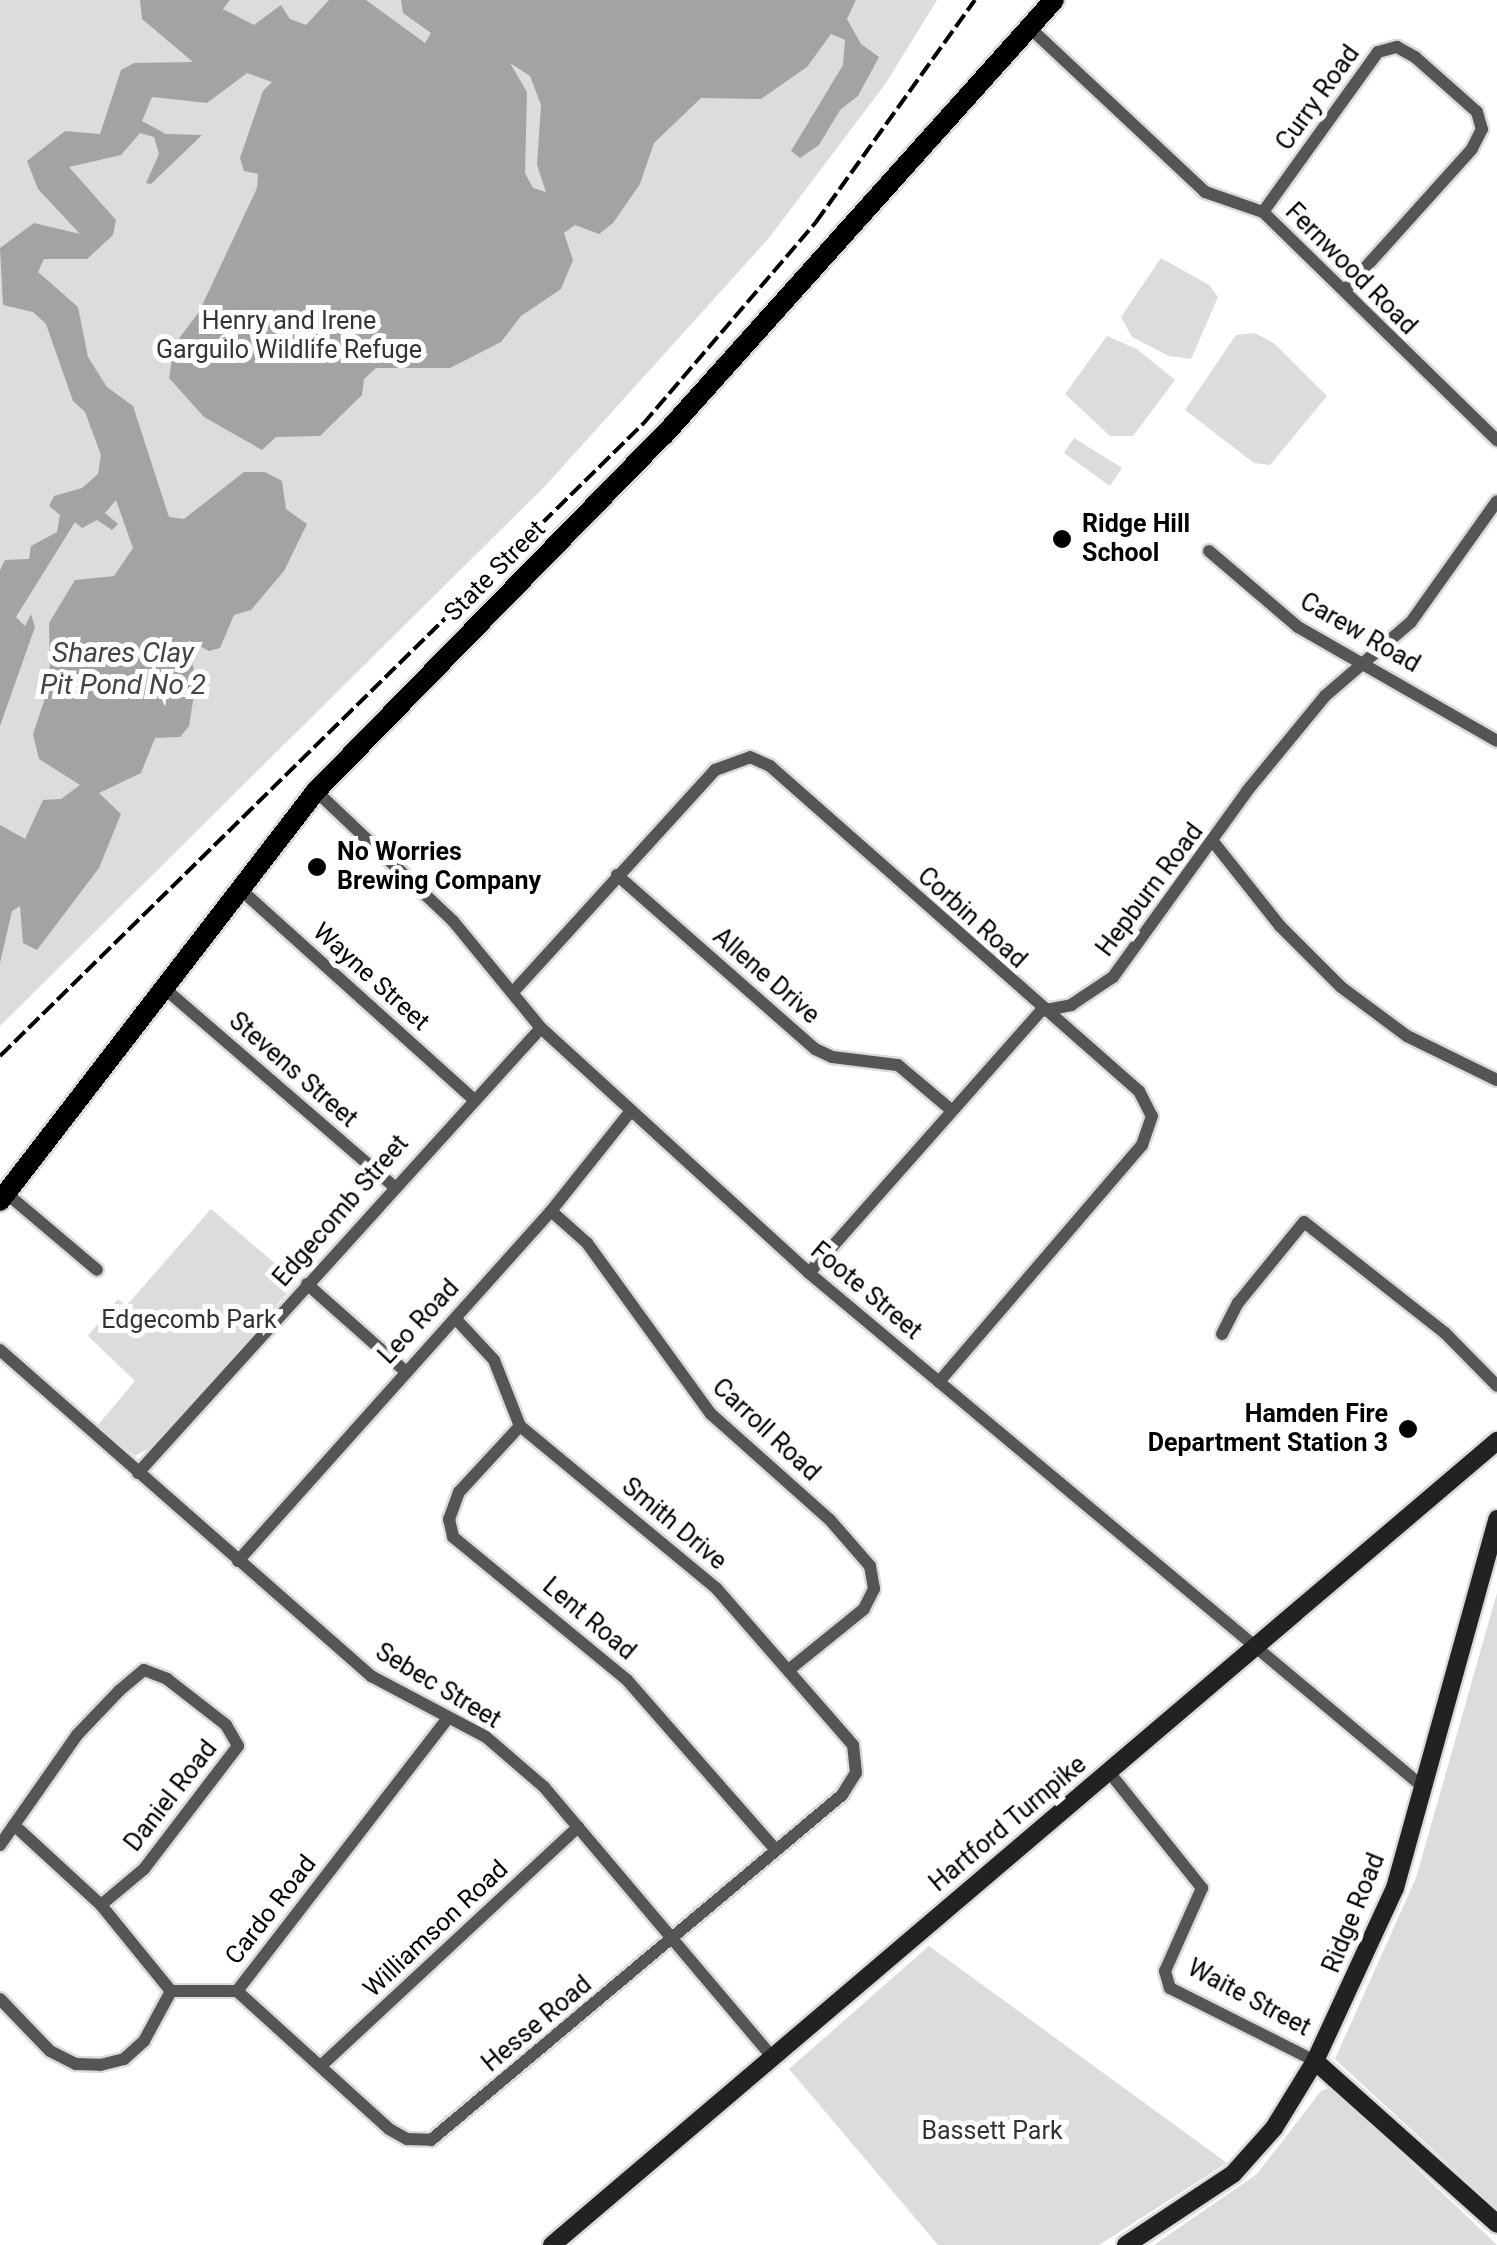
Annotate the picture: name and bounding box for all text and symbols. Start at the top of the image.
street label: Curry Road [1270,40,1366,156]
street label: Fernwood Road [1279,197,1423,341]
park label: Henry and Irene Garguilo Wildlife Refuge [156,307,422,366]
place label: Ridge Hill School [1082,510,1190,569]
street label: State Street [438,514,552,628]
marker: Ridge Hill School [1051,528,1073,550]
street label: Carew Road [1295,587,1425,679]
water label: Shares Clay Pit Pond No 2 [40,636,206,702]
street label: Hepburn Road [1090,818,1210,962]
place label: No Worries Brewing Company [337,838,541,897]
marker: No Worries Brewing Company [306,856,328,878]
street label: Corbin Road [911,861,1033,975]
street label: Wayne Street [307,917,435,1037]
street label: Allene Drive [707,922,825,1030]
street label: Stevens Street [223,1006,363,1134]
street label: Edgecomb Street [267,1129,415,1293]
street label: Foote Street [804,1236,928,1346]
street label: Leo Road [372,1274,466,1370]
park label: Edgecomb Park [101,1305,277,1335]
street label: Carroll Road [706,1372,826,1488]
place label: Hamden Fire Department Station 3 [1148,1400,1388,1459]
marker: Hamden Fire Department Station 3 [1397,1418,1419,1440]
street label: Smith Drive [616,1472,732,1576]
street label: Lent Road [536,1571,642,1667]
street label: Sebec Street [370,1637,506,1735]
street label: Daniel Road [118,1734,224,1858]
street label: Hartford Turnpike [923,1750,1093,1898]
street label: Ridge Road [1316,1849,1392,1977]
street label: Cardo Road [219,1850,323,1970]
street label: Williamson Road [358,1854,514,2004]
street label: Waite Street [1182,1953,1316,2043]
street label: Hesse Road [476,1970,598,2078]
park label: Bassett Park [921,2116,1063,2146]

